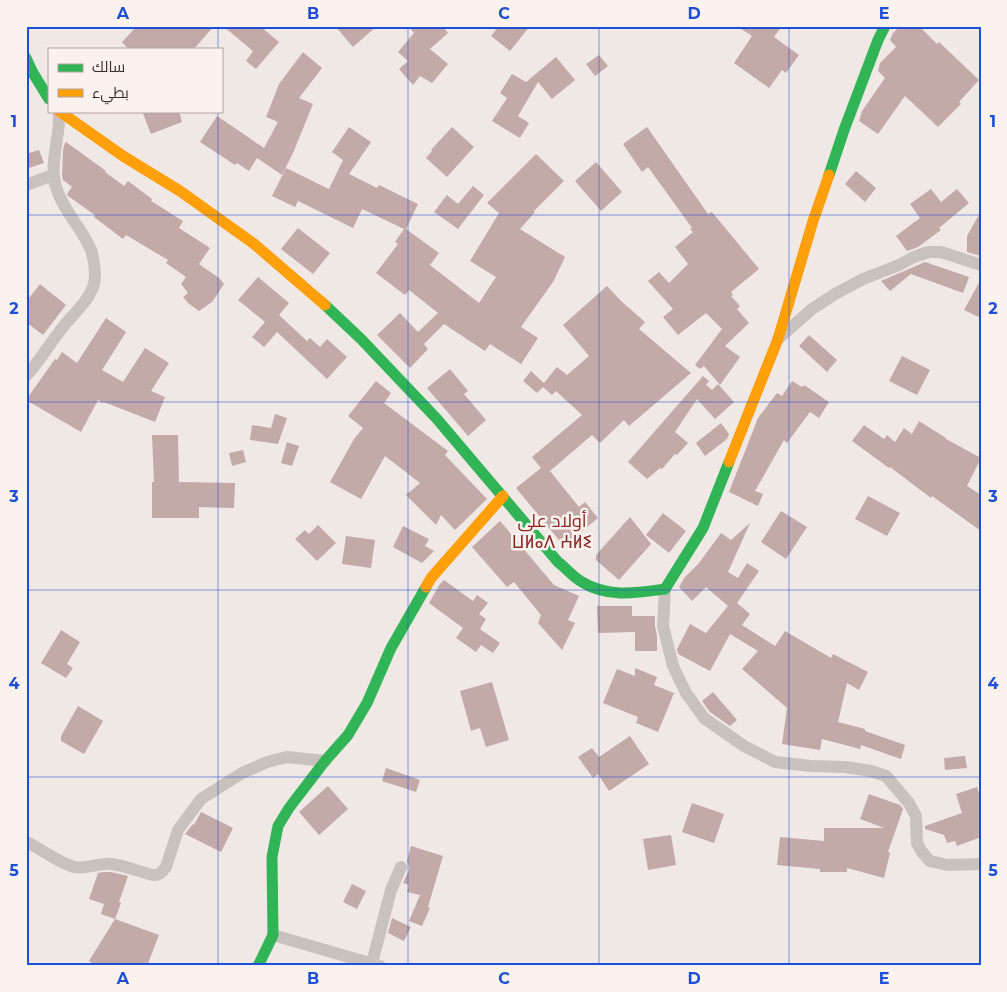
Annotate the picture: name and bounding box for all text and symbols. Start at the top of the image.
text: A [116,4,130,23]
text: B [307,4,319,23]
text: C [498,4,510,23]
text: D [687,4,701,23]
text: E [879,4,889,23]
legend [48,48,222,112]
text: سالك [92,57,125,76]
text: بطيء [92,83,129,105]
text: 1 [11,112,17,131]
text: 1 [990,112,996,131]
text: 2 [9,299,19,318]
text: 2 [988,299,998,318]
text: 3 [8,487,19,506]
text: 3 [987,487,998,506]
district label: أولاد علي ⵡⵍⴰⴷ ⵄⵍⵉ [512,510,592,553]
text: 4 [8,674,20,693]
text: 4 [987,674,999,693]
text: 5 [9,861,19,880]
text: 5 [988,861,998,880]
text: A [116,969,130,988]
text: B [307,969,319,988]
text: C [498,969,510,988]
text: D [687,969,701,988]
text: E [879,969,889,988]

